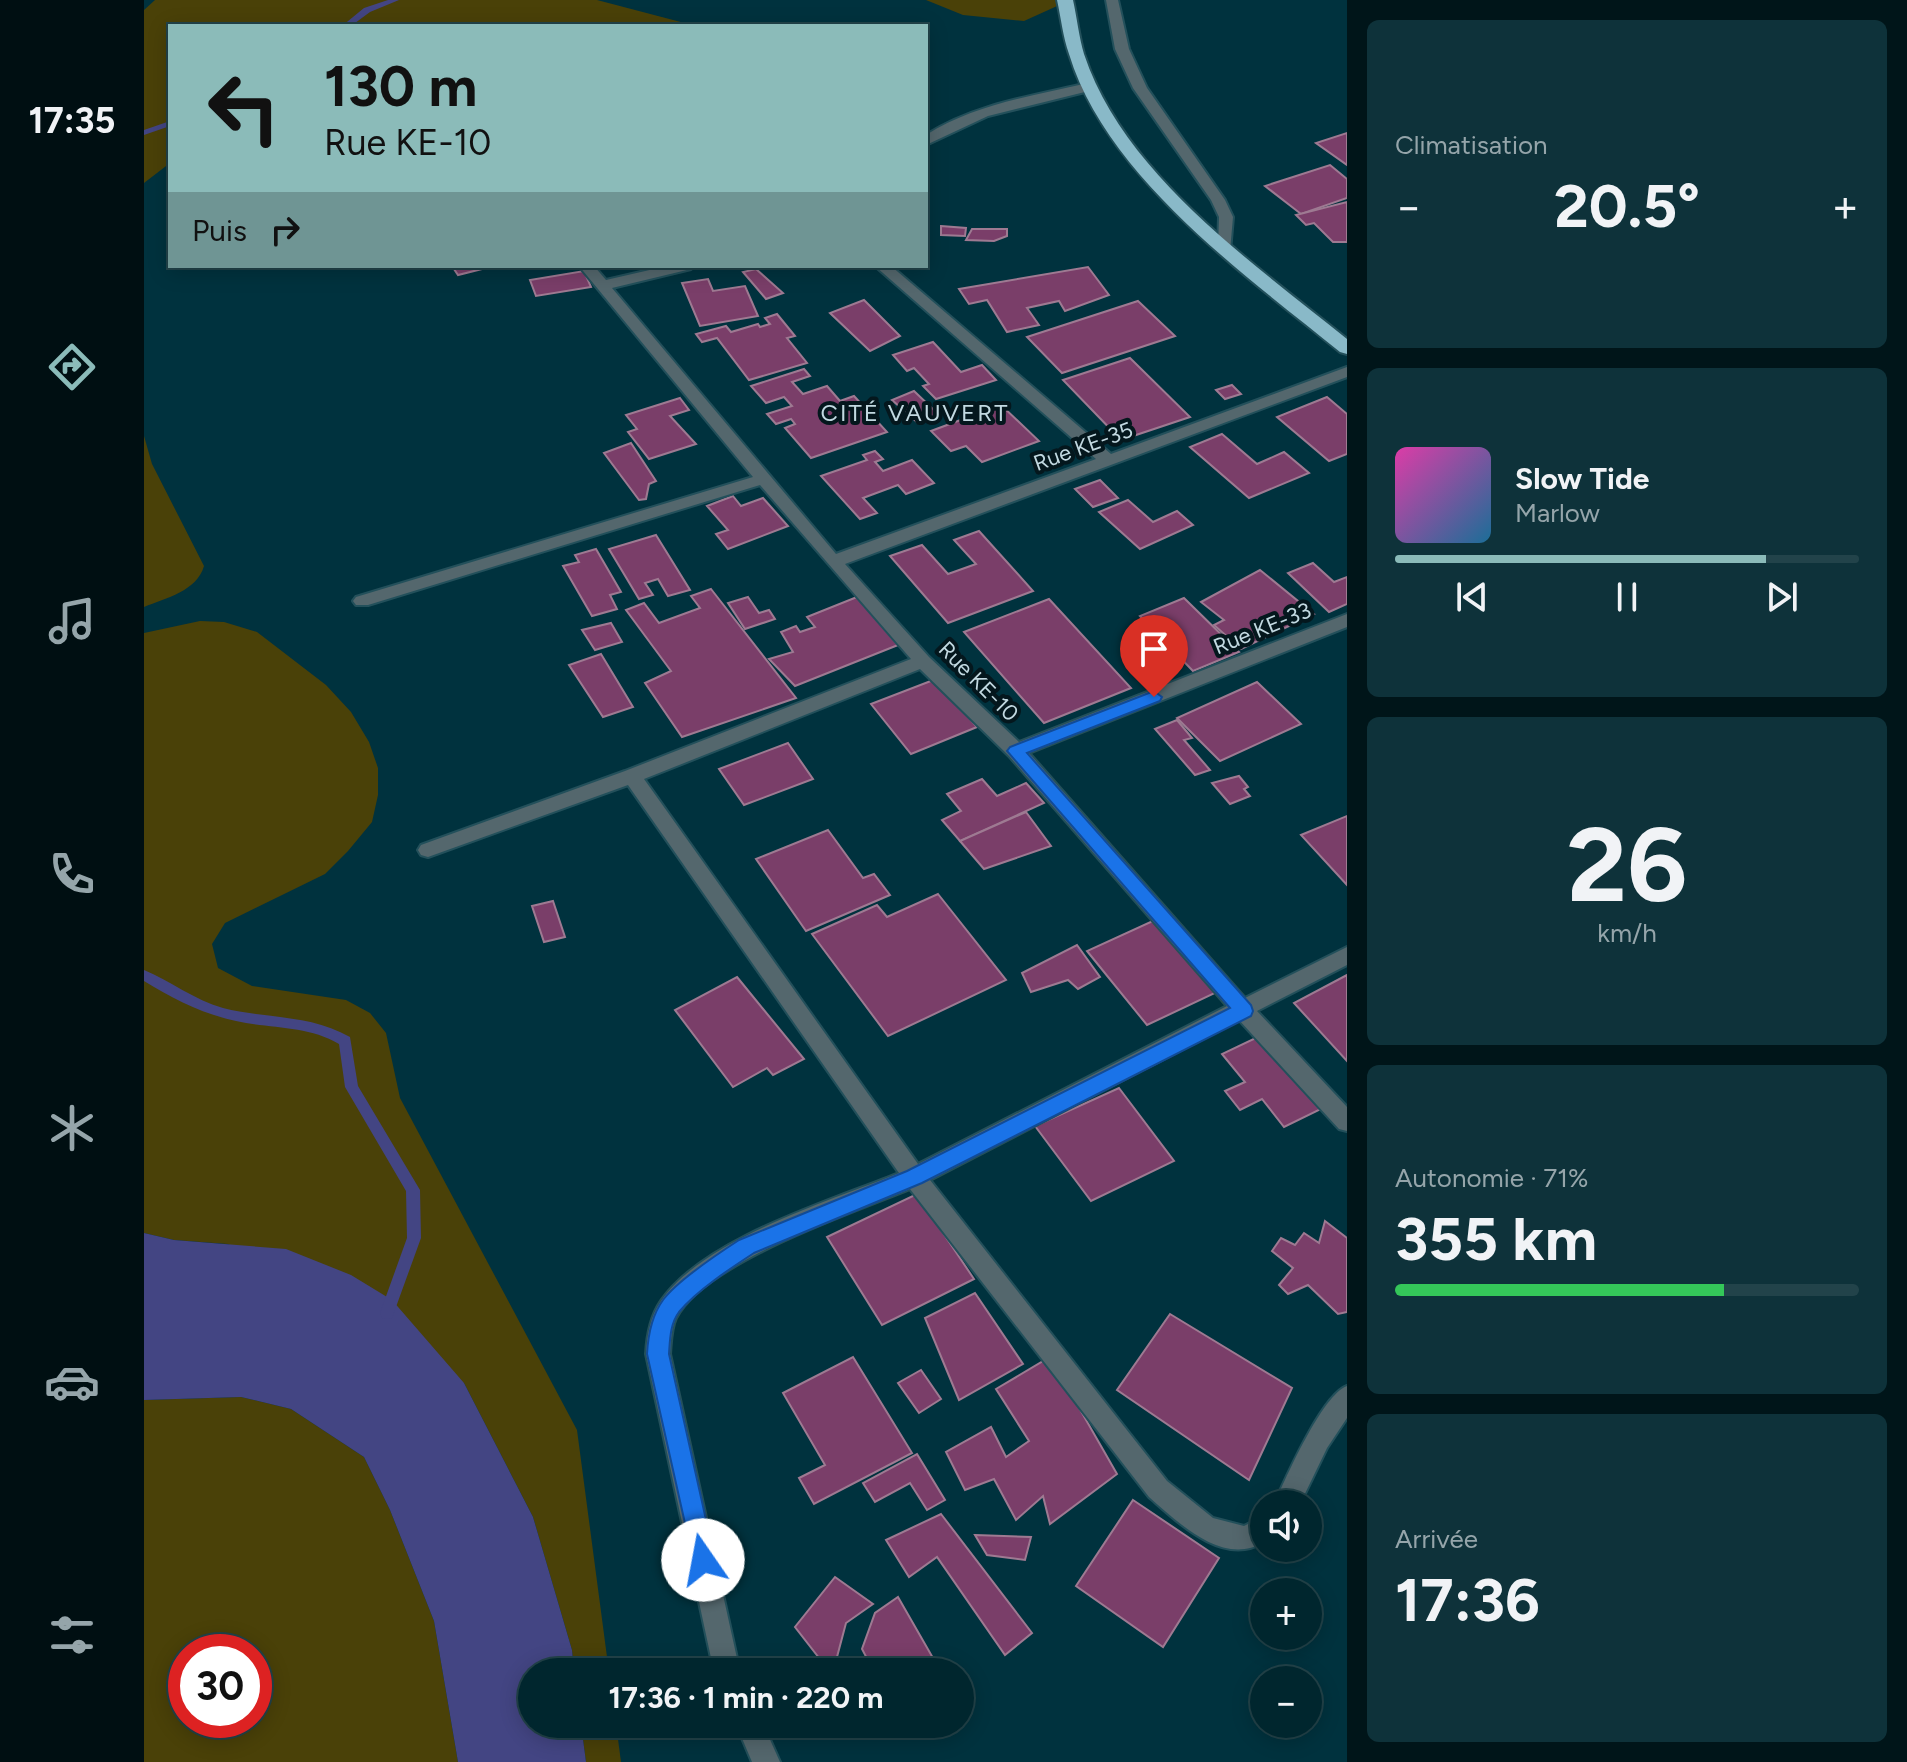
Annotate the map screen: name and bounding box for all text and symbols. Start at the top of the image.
text: 130 m [324,53,477,120]
icon: left [192,56,296,160]
text: 17:35 [29,99,115,142]
text: Rue KE-10 [324,121,491,164]
text: Climatisation [1395,129,1548,161]
text: 20.5° [1554,170,1700,242]
text: − [1395,180,1422,233]
text: + [1832,180,1859,233]
icon: right [263,208,307,252]
text: Puis [192,212,247,249]
icon: directions [44,339,100,395]
district label: CITÉ VAUVERT [821,398,1009,427]
street label: Rue KE-35 [1030,416,1137,477]
text: Slow Tide [1515,460,1649,497]
text: Marlow [1515,497,1600,529]
icon: previous [1450,575,1494,619]
icon: pause [1605,575,1649,619]
icon: next [1760,575,1804,619]
icon: music [44,593,100,649]
street label: Rue KE-33 [1209,597,1315,660]
pin [1120,615,1188,697]
icon: arrive [1132,627,1176,671]
street label: Rue KE-10 [933,636,1024,727]
text: 26 [1567,802,1687,927]
icon: phone [44,846,100,902]
text: km/h [1597,917,1657,949]
icon: climate [44,1100,100,1156]
text: Autonomie · 71% [1395,1162,1588,1194]
text: 355 km [1395,1203,1597,1275]
icon: car [44,1354,100,1410]
map controls [1250,1490,1322,1738]
button: sound [1250,1490,1322,1562]
position arrow [661,1518,745,1602]
text: Arrivée [1395,1523,1478,1555]
text: 17:36 [1395,1564,1540,1636]
button: + [1250,1578,1322,1650]
icon: filters [44,1607,100,1663]
speed limit sign: 30 [168,1634,272,1738]
button: − [1250,1666,1322,1738]
text: 17:36 · 1 min · 220 m [609,1679,883,1716]

